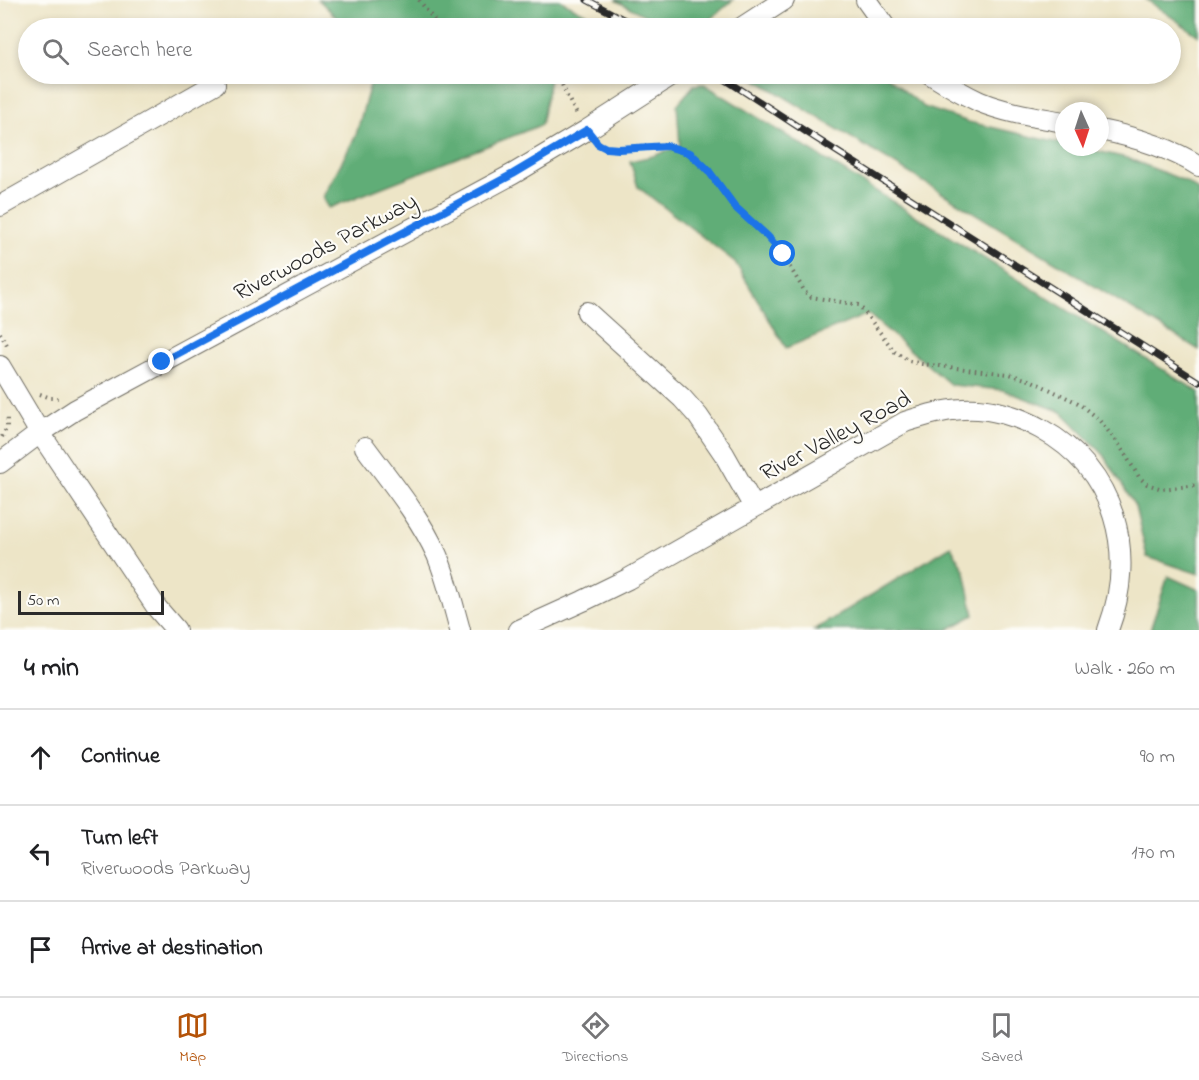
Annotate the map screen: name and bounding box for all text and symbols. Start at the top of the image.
search box [18,18,1181,84]
icon: search [39,35,72,68]
text: Search here [87,35,192,67]
north arrow [1055,102,1109,156]
street label: Riverwoods Parkway [228,185,425,312]
route start [769,240,795,266]
route end [148,348,174,374]
street label: River Valley Road [755,382,919,493]
scale bar [18,588,164,616]
text: 50 m [27,589,59,613]
text: 4 min [24,650,79,688]
text: Walk · 260 m [1074,655,1175,684]
icon: ahead [24,741,57,774]
text: Continue [81,741,160,773]
text: 90 m [1140,743,1175,772]
text: Turn left [81,823,158,855]
icon: left [24,837,57,870]
text: 170 m [1131,839,1175,868]
text: Riverwoods Parkway [81,855,250,884]
icon: arrive [24,933,57,966]
text: Arrive at destination [81,933,263,965]
tab: Map [176,1009,209,1069]
tab: Directions [562,1009,628,1069]
tab: Saved [981,1009,1023,1069]

